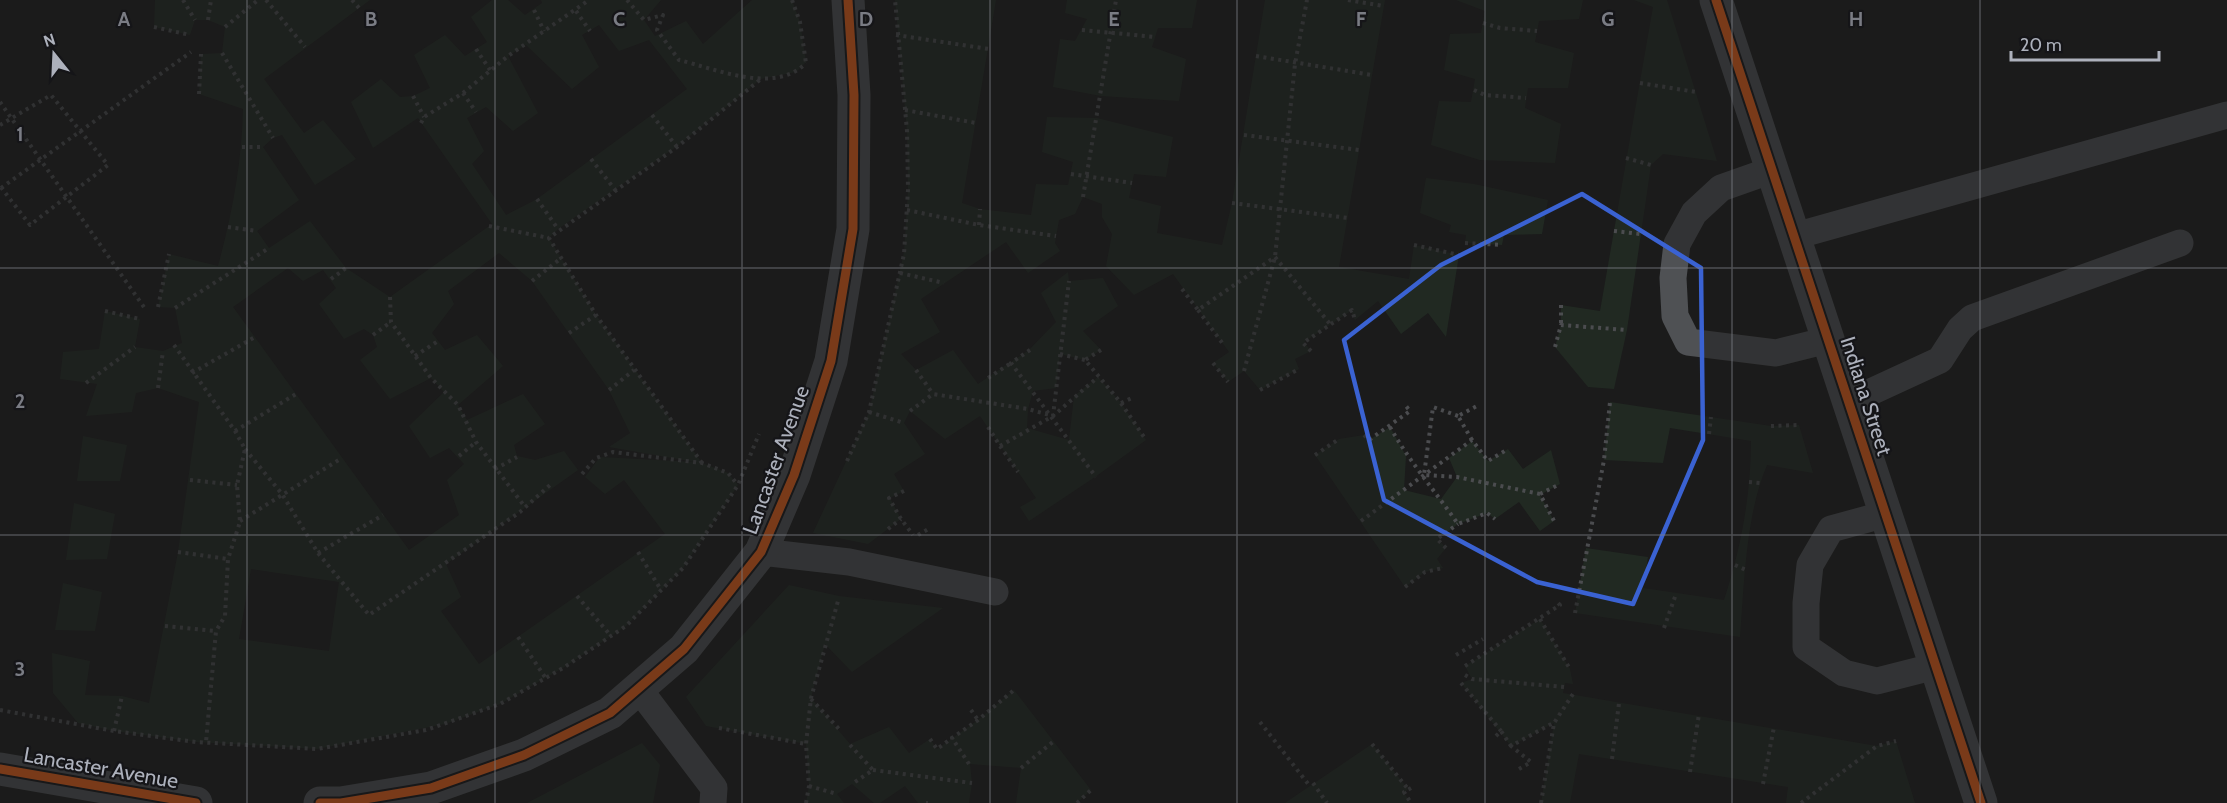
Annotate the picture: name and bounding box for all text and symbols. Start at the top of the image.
text: A [118,7,131,31]
text: B [365,7,377,31]
text: C [613,7,625,31]
text: D [859,7,873,31]
text: E [1108,7,1120,31]
text: F [1356,7,1367,31]
text: G [1601,7,1615,31]
text: H [1849,7,1863,31]
north arrow [24,24,84,84]
scale bar [2011,24,2160,62]
text: N [41,29,58,51]
text: 20 m [2020,34,2062,56]
text: 1 [16,122,24,146]
street label: Indiana Street [1835,333,1897,458]
street label: Lancaster Avenue [737,382,814,538]
text: 2 [15,389,25,413]
text: 3 [15,657,25,681]
street label: Lancaster Avenue [22,742,180,793]

